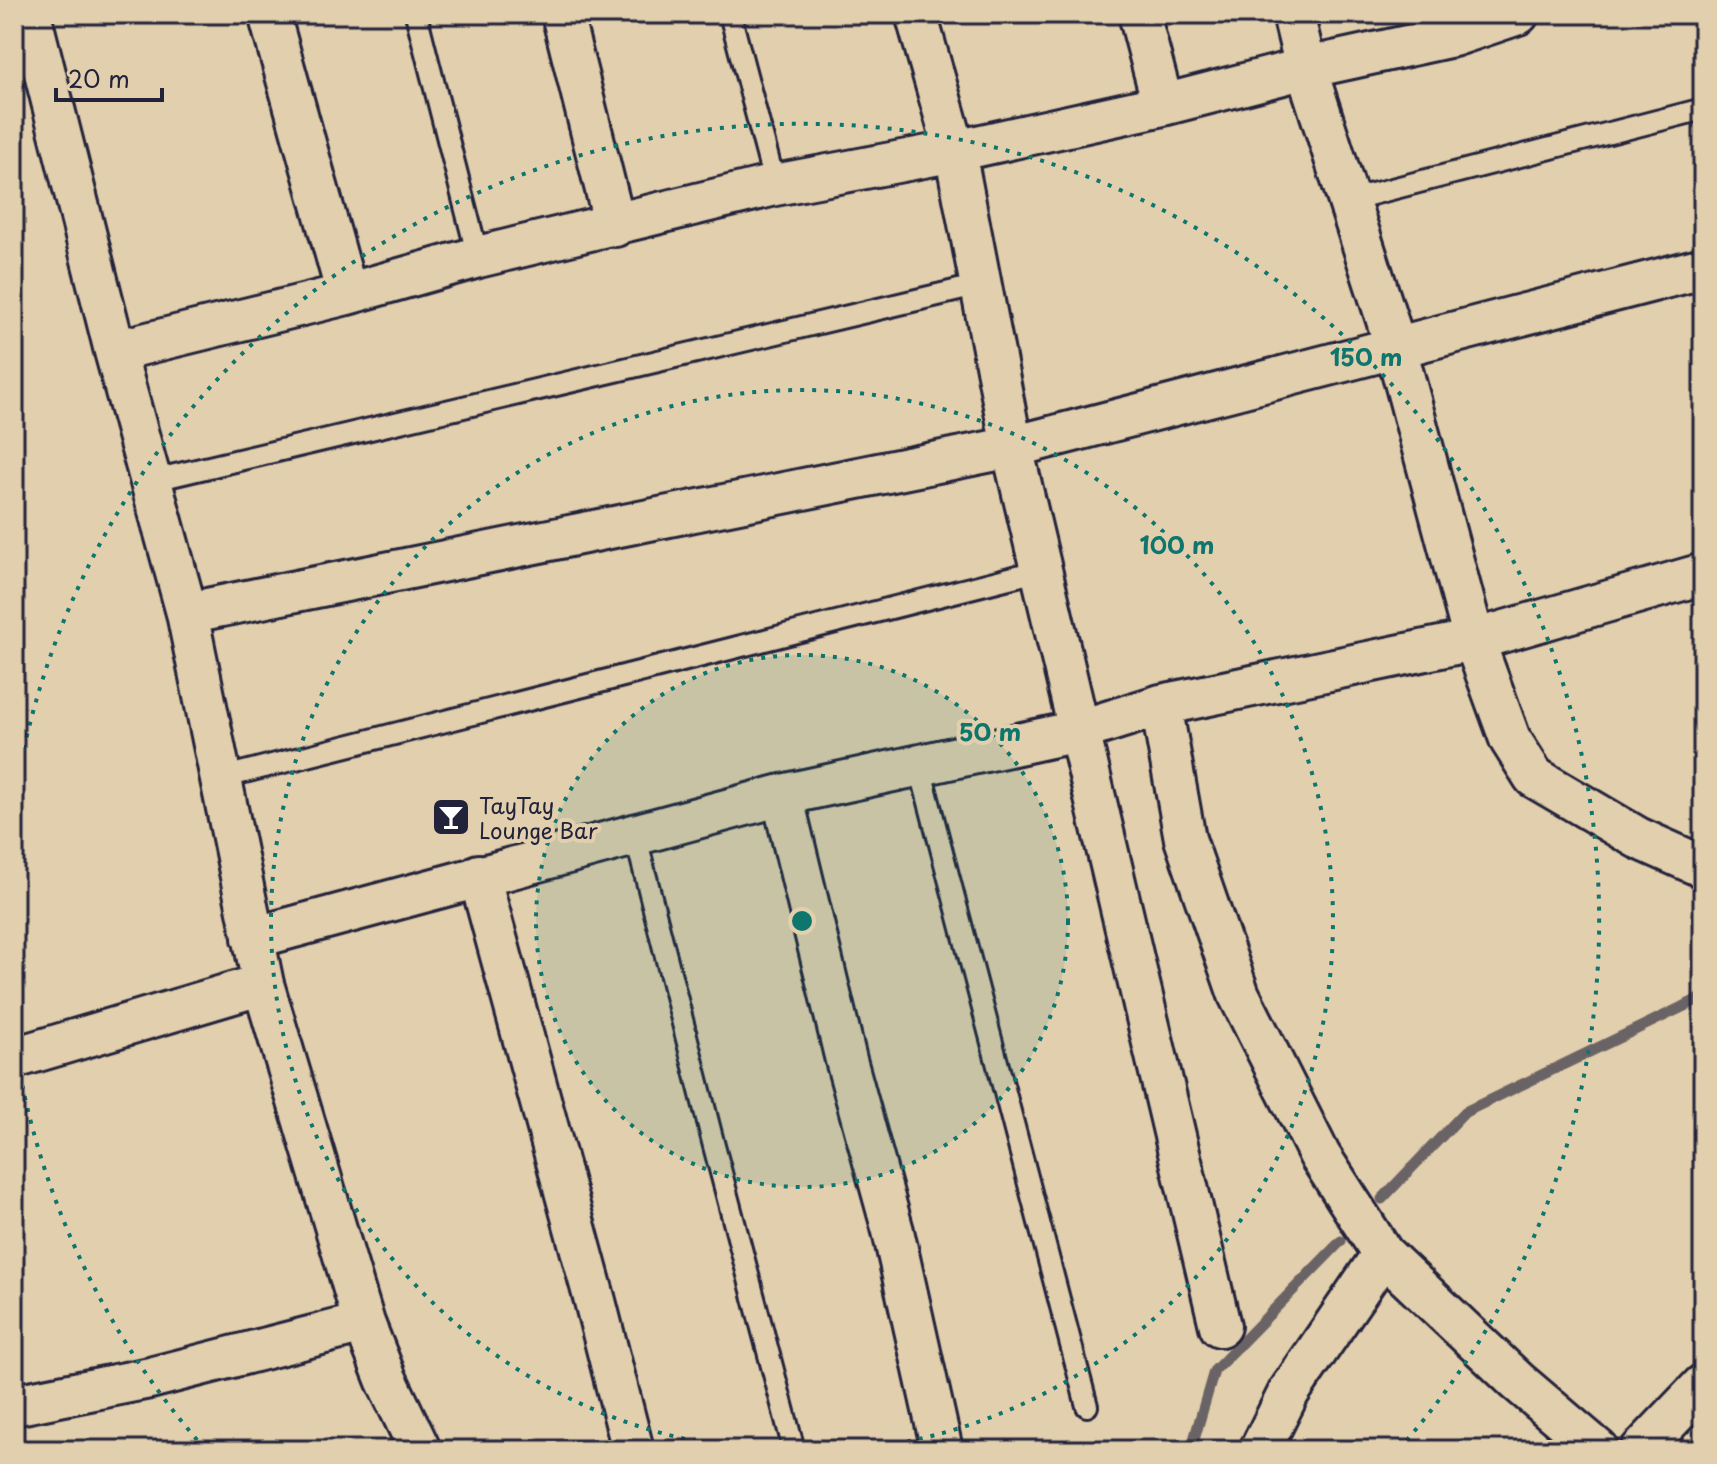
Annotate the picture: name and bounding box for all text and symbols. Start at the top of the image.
scale bar [56,52,162,102]
text: 20 m [68,60,130,96]
text: 150 m [1330,338,1402,374]
text: 100 m [1140,526,1214,562]
text: 50 m [959,713,1021,749]
place label: TayTay Lounge Bar [479,788,598,846]
bar icon: TayTay Lounge Bar [430,796,472,838]
centre of rings [788,907,816,935]

